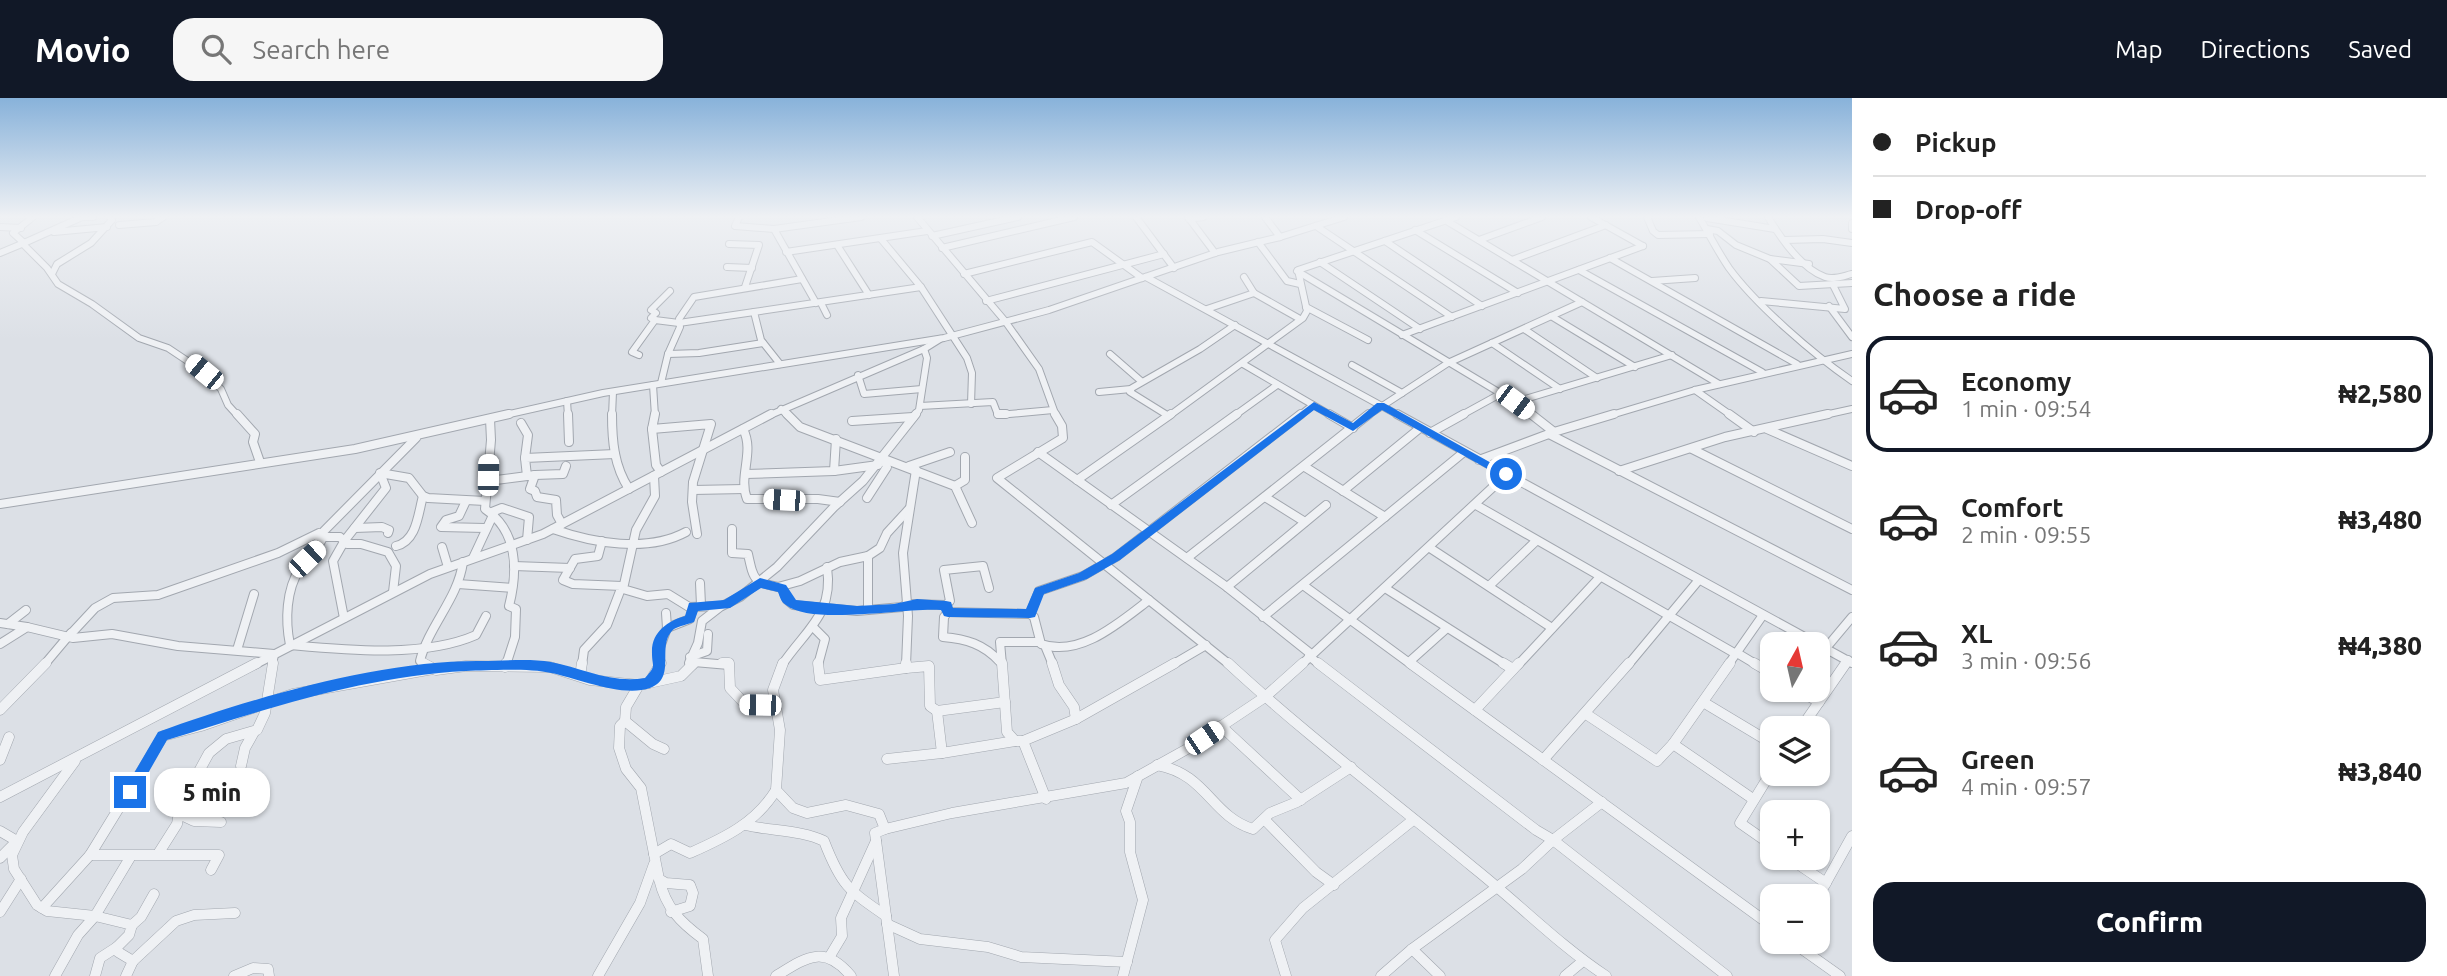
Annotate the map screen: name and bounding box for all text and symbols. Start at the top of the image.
search box [173,18,663,81]
icon: search [197,30,235,68]
text: Movio [35,31,131,68]
text: Search here [253,35,390,64]
text: Map [2115,36,2162,63]
text: Directions [2200,36,2310,63]
text: Saved [2348,36,2412,63]
text: Pickup [1915,128,1997,157]
text: Drop-off [1915,195,2022,224]
text: Choose a ride [1873,276,2076,312]
car [182,351,227,393]
icon: car [1877,363,1940,426]
text: Economy [1961,367,2071,396]
text: ₦2,580 [2338,379,2422,408]
car [1492,381,1539,423]
text: 1 min · 09:54 [1961,396,2092,421]
car [478,454,499,496]
route start [1490,458,1522,490]
car [763,488,806,512]
icon: car [1877,489,1940,552]
text: Comfort [1961,493,2064,522]
text: ₦3,480 [2338,505,2422,534]
text: 2 min · 09:55 [1961,522,2092,547]
car [285,537,330,581]
icon: car [1877,615,1940,678]
text: XL [1961,619,1992,648]
text: ₦4,380 [2338,631,2422,660]
north arrow [1760,632,1830,702]
map controls [1760,632,1830,954]
text: 3 min · 09:56 [1961,648,2092,673]
car [739,694,782,716]
button: layers [1760,716,1830,786]
car [1181,718,1228,758]
icon: car [1877,741,1940,804]
text: Green [1961,745,2035,774]
text: ₦3,840 [2338,757,2422,786]
callout: 5 min [154,768,270,816]
text: 4 min · 09:57 [1961,774,2092,799]
route end [114,776,146,808]
text: 5 min [183,780,241,805]
button: + [1760,800,1830,870]
button: Confirm [1873,882,2426,962]
button: − [1760,884,1830,954]

